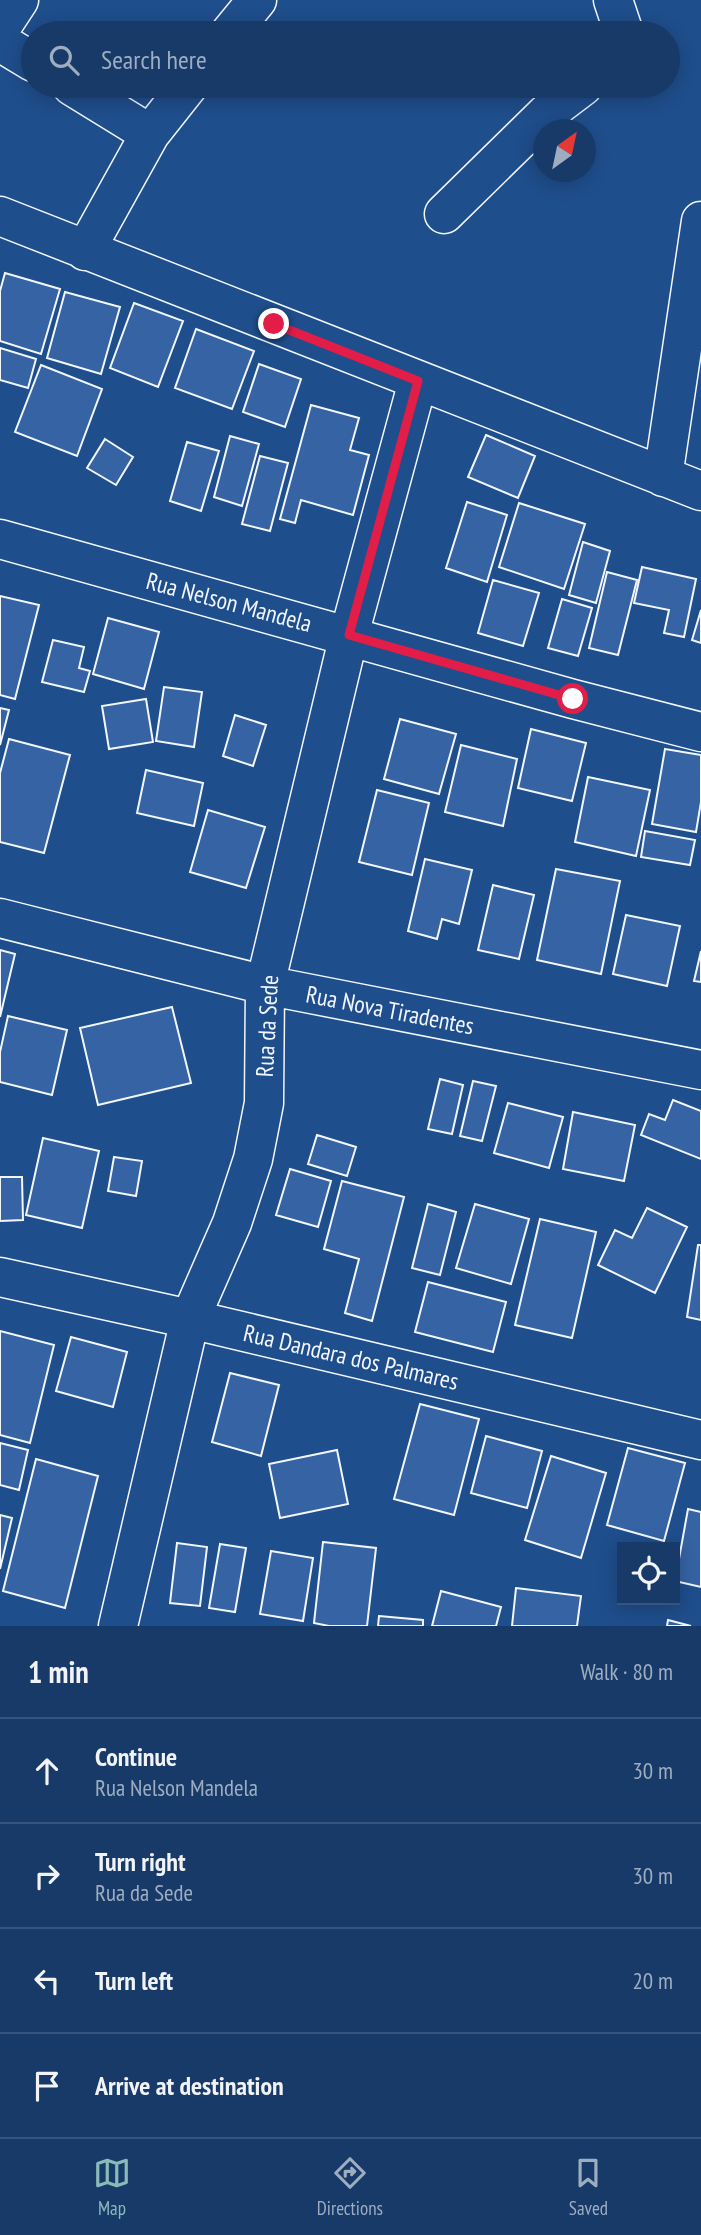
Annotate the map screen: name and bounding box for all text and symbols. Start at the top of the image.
search box [21,21,680,98]
icon: search [45,41,83,79]
text: Search here [101,43,207,76]
north arrow [533,119,596,182]
route end [258,308,289,339]
street label: Rua Nelson Mandela [143,565,315,639]
route start [557,683,588,714]
street label: Rua da Sede [249,974,285,1078]
street label: Rua Nova Tiradentes [303,979,477,1041]
street label: Rua Dandara dos Palmares [240,1317,462,1397]
map controls [617,1542,680,1605]
button: locate [617,1542,680,1605]
text: 1 min [28,1652,89,1691]
text: Walk · 80 m [580,1657,673,1686]
text: Continue [95,1740,177,1773]
icon: ahead [28,1752,66,1790]
text: 30 m [632,1756,673,1785]
text: Rua Nelson Mandela [95,1773,258,1802]
text: Turn right [95,1845,186,1878]
icon: right [28,1857,66,1895]
text: 30 m [632,1861,673,1890]
text: Rua da Sede [95,1878,193,1907]
icon: left [28,1962,66,2000]
text: Turn left [95,1964,173,1997]
text: 20 m [632,1966,673,1995]
icon: arrive [28,2067,66,2105]
text: Arrive at destination [95,2069,284,2102]
tab: Map [93,2154,131,2220]
tab: Directions [317,2154,383,2220]
tab: Saved [569,2154,608,2220]

